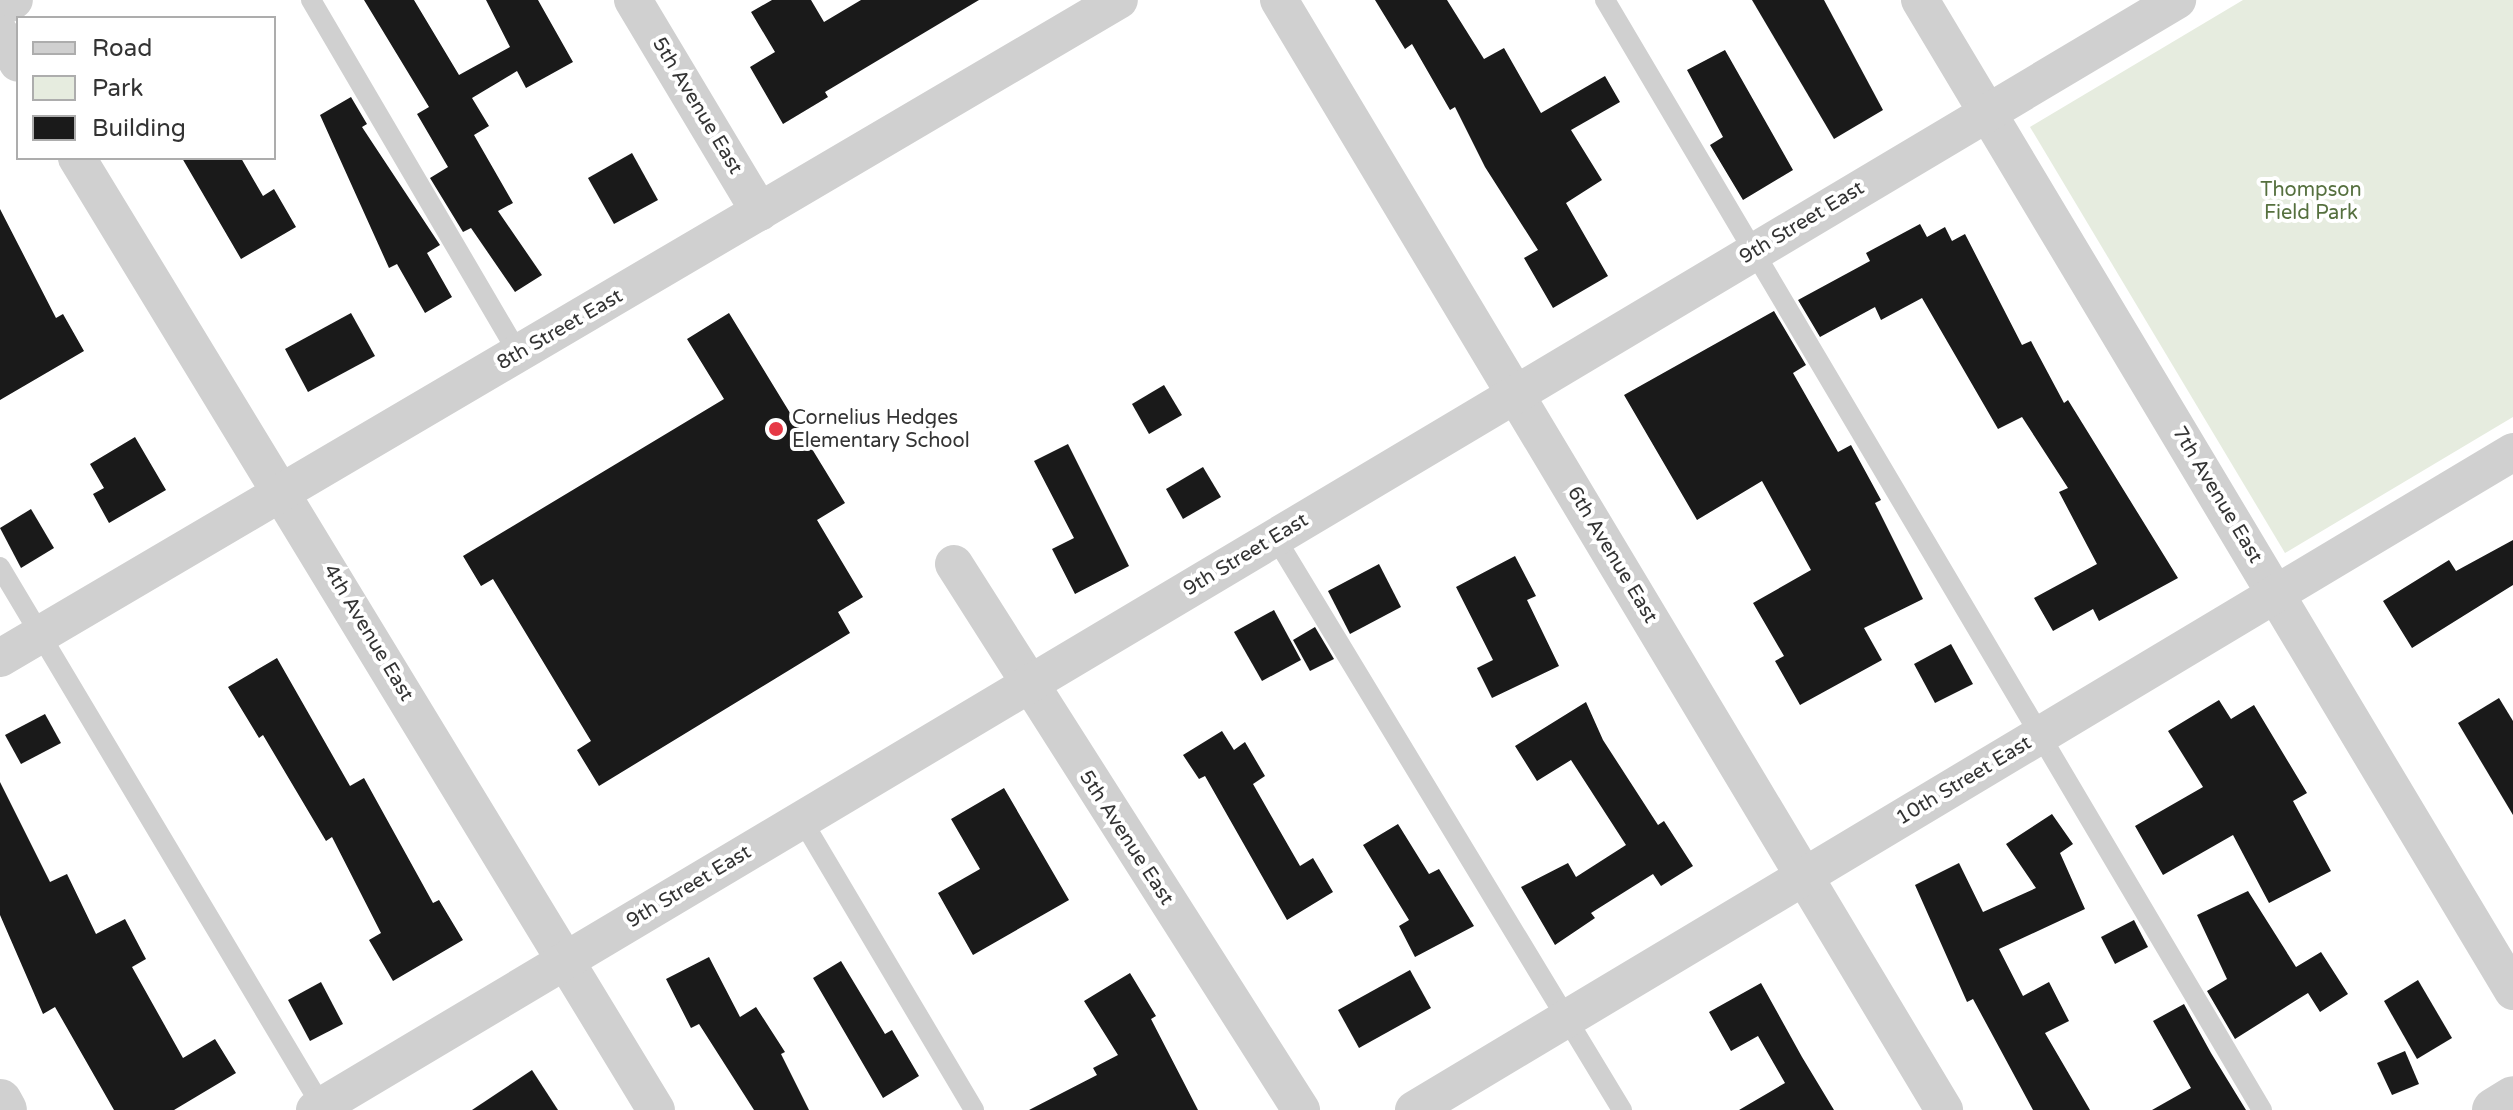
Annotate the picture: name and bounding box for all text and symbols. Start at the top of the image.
legend [16,16,276,160]
street label: 5th Avenue East [647,33,747,179]
text: Road [92,34,152,63]
text: Park [92,74,143,103]
text: Building [92,114,186,143]
street label: 9th Street East [1735,176,1869,270]
park label: Thompson Field Park [2260,178,2362,225]
street label: 8th Street East [493,284,627,376]
place label: Cornelius Hedges Elementary School [792,406,970,453]
marker: Cornelius Hedges Elementary School [767,420,785,438]
street label: 7th Avenue East [2167,422,2267,568]
street label: 6th Avenue East [1562,482,1662,628]
street label: 9th Street East [1179,508,1313,602]
street label: 4th Avenue East [318,560,418,706]
street label: 10th Street East [1892,731,2036,831]
street label: 5th Avenue East [1074,766,1178,910]
street label: 9th Street East [622,840,756,934]

